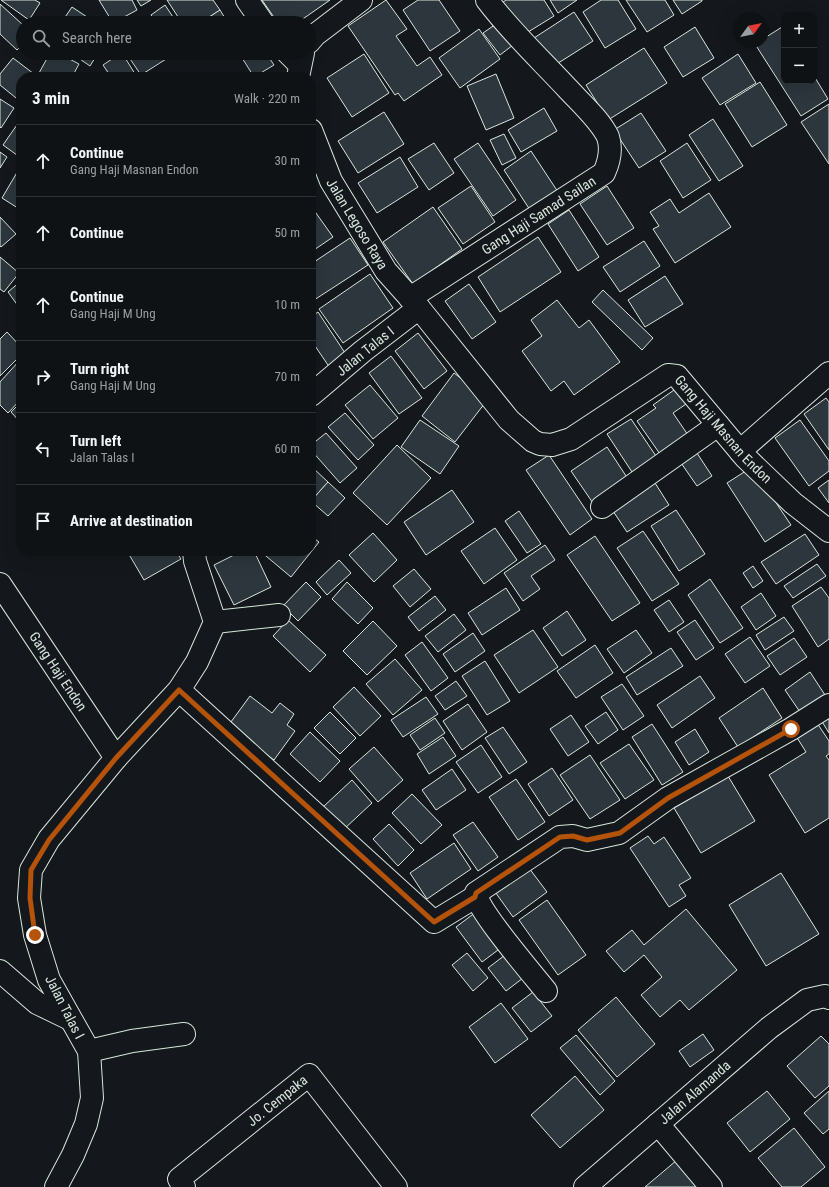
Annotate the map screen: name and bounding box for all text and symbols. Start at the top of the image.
north arrow [733,12,769,48]
map controls [781,12,817,84]
button: + [781,12,817,48]
search box [16,16,316,60]
icon: search [30,27,52,49]
text: Search here [62,29,132,47]
button: − [781,48,817,84]
text: 3 min [32,88,70,108]
text: Walk · 220 m [234,91,300,106]
text: Continue [70,144,124,162]
icon: ahead [32,150,54,172]
text: 30 m [274,153,300,168]
text: Gang Haji Masnan Endon [70,162,199,177]
street label: Gang Haji Samad Sailan [479,173,599,258]
street label: Jalan Legoso Raya [323,175,391,272]
icon: ahead [32,222,54,244]
text: Continue [70,224,124,242]
text: 50 m [274,225,300,240]
text: Continue [70,288,124,306]
icon: ahead [32,294,54,316]
text: 10 m [274,297,300,312]
text: Gang Haji M Ung [70,306,156,321]
street label: Jalan Talas I [333,323,397,379]
text: Turn right [70,360,129,378]
icon: right [32,366,54,388]
text: 70 m [274,369,300,384]
street label: Gang Haji Masnan Endon [672,372,775,486]
text: Gang Haji M Ung [70,378,156,393]
text: Turn left [70,432,121,450]
icon: left [32,438,54,460]
text: 60 m [274,441,300,456]
text: Jalan Talas I [70,450,134,465]
icon: arrive [32,510,54,532]
text: Arrive at destination [70,512,193,530]
street label: Gang Haji Endon [26,629,90,714]
route start [782,720,800,738]
route end [26,926,44,944]
street label: Jalan Talas I [42,972,88,1042]
street label: Jalan Alamanda [656,1057,734,1127]
street label: Jo. Cempaka [244,1072,310,1129]

